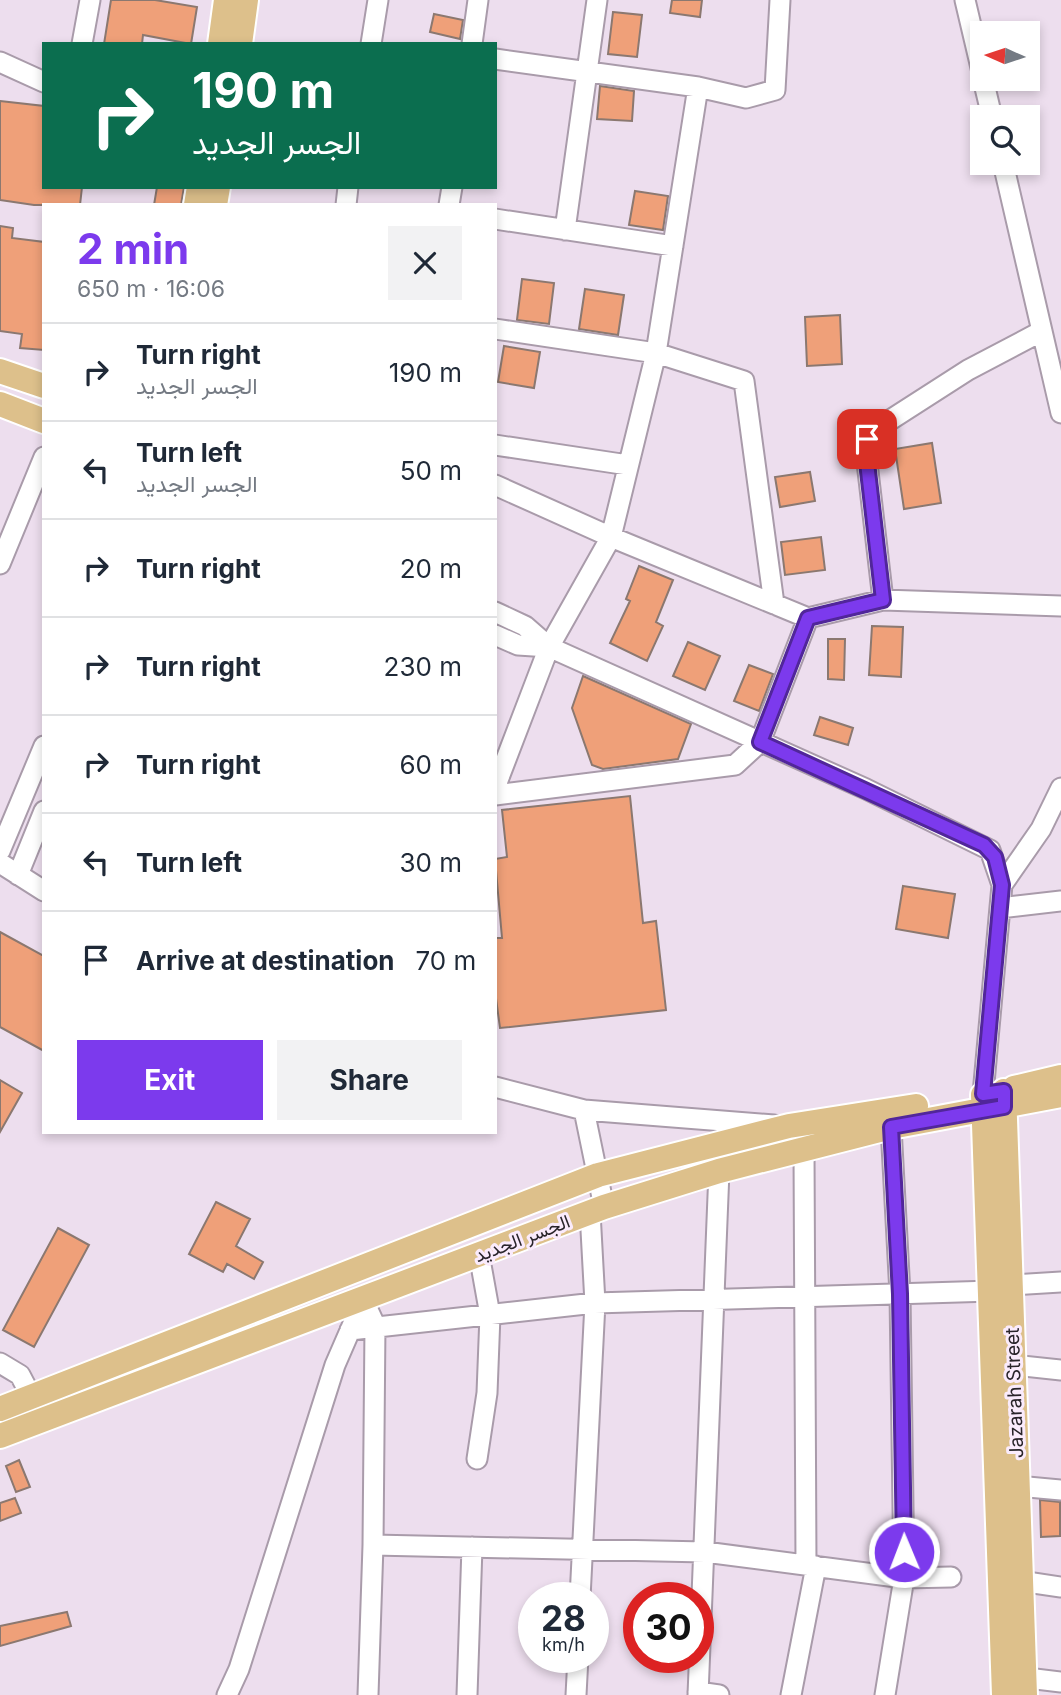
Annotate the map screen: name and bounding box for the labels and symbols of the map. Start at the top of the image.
north arrow [970,21,1040,91]
pin [837,409,897,469]
street label: الجسر الجديد [471,1210,573,1267]
street label: Jazarah Street [1001,1327,1028,1459]
position arrow [867,1515,941,1589]
speed limit sign: 30 [623,1582,714,1673]

